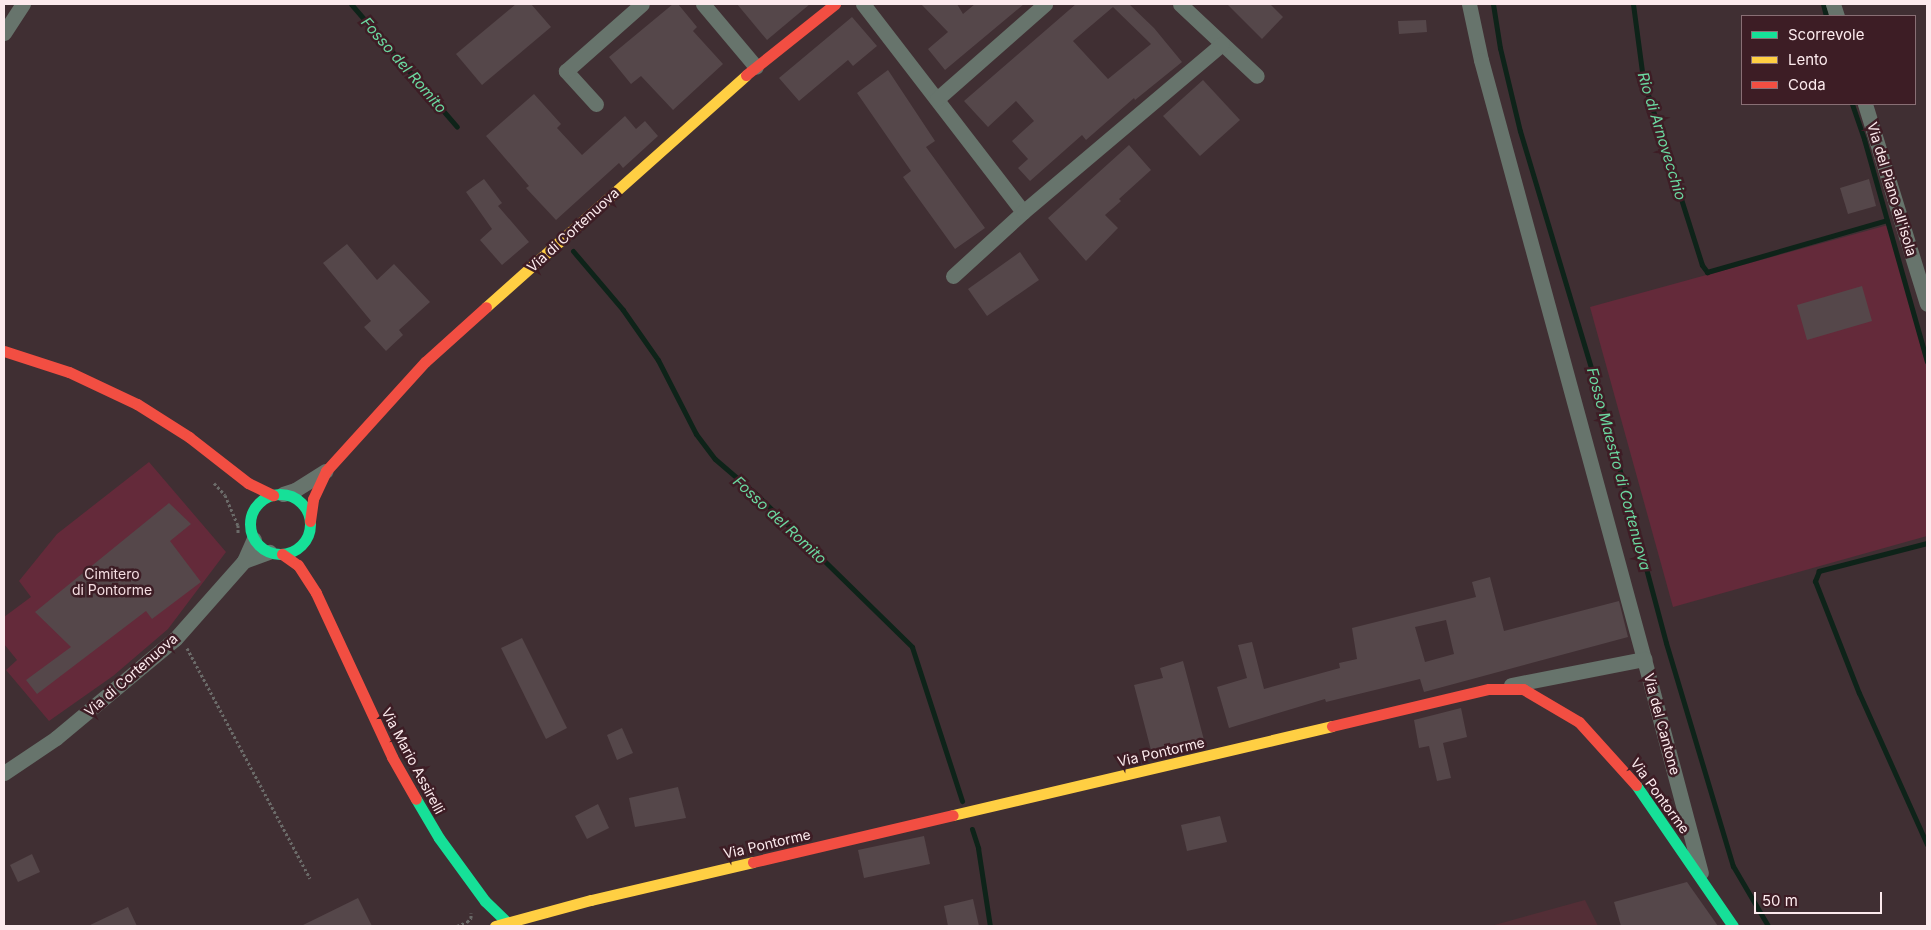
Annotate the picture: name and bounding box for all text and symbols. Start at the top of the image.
water label: Fosso del Romito [358,13,450,117]
legend [1741,15,1916,105]
text: Scorrevole [1788,25,1864,44]
text: Lento [1788,50,1828,69]
water label: Rio di Arnovecchio [1634,70,1690,202]
text: Coda [1788,75,1826,94]
street label: Via del Piano all'isola [1864,120,1920,258]
street label: Via di Cortenuova [524,184,622,276]
water label: Fosso Maestro di Cortenuova [1583,366,1655,572]
water label: Fosso del Romito [730,472,830,568]
park label: Cimitero di Pontorme [72,566,152,598]
street label: Via di Cortenuova [81,630,181,720]
street label: Via del Cantone [1640,671,1684,777]
street label: Via Mario Assirelli [378,705,448,817]
street label: Via Pontorme [1116,734,1206,770]
street label: Via Pontorme [1627,755,1693,837]
street label: Via Pontorme [722,826,812,862]
scale bar [1756,882,1884,914]
text: 50 m [1762,891,1798,910]

